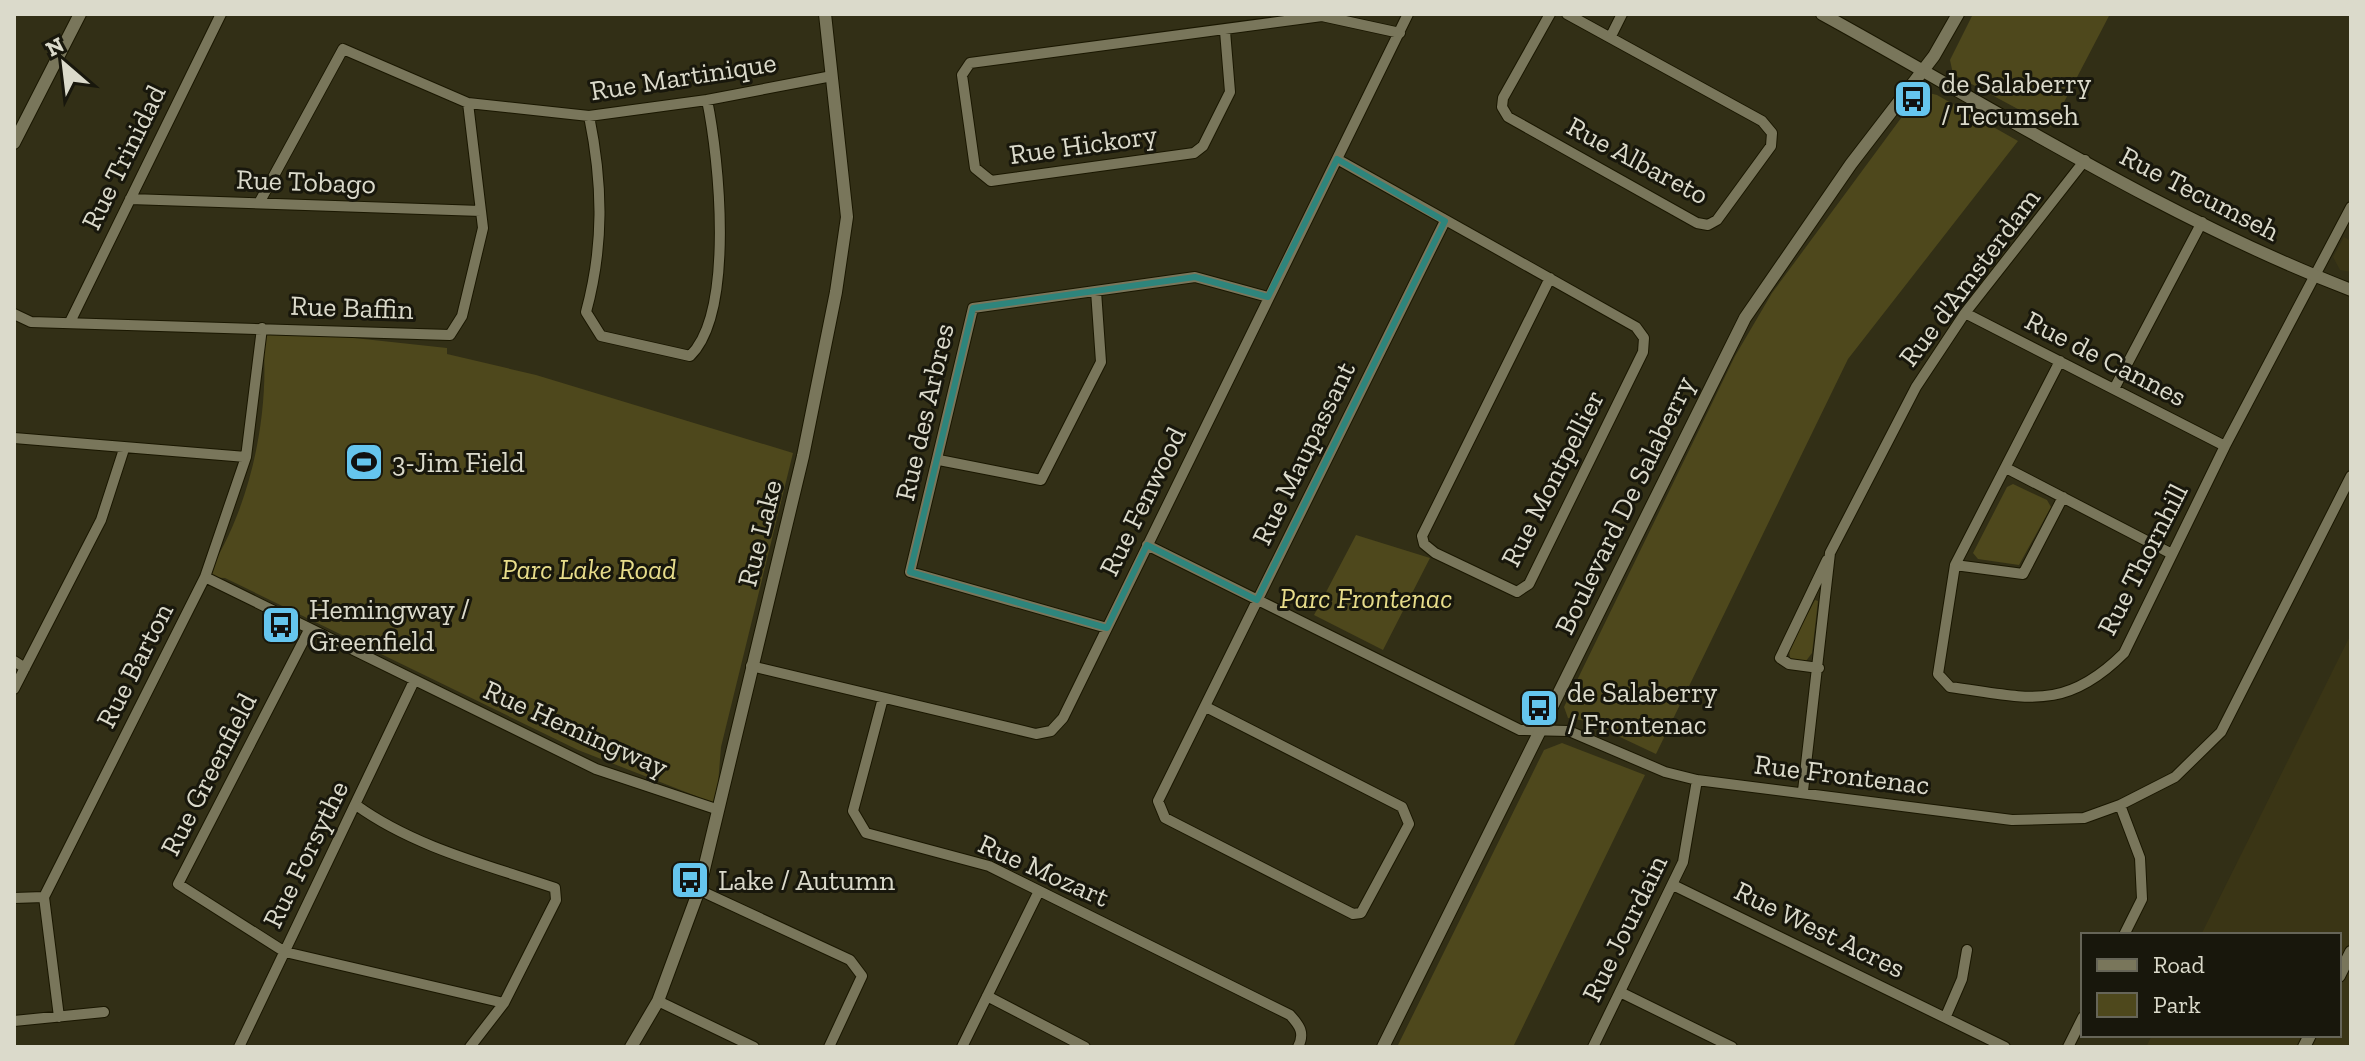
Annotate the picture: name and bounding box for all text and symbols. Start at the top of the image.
north arrow [24,24,104,104]
text: N [41,31,69,63]
street label: Rue Martinique [588,45,779,108]
place label: de Salaberry / Tecumseh [1941,67,2092,132]
bus stop icon: de Salaberry / Tecumseh [1892,78,1934,120]
street label: Rue Trinidad [74,80,173,235]
street label: Rue Albareto [1561,109,1714,211]
street label: Rue Hickory [1007,118,1160,171]
street label: Rue Tecumseh [2114,139,2285,248]
street label: Rue Tobago [235,163,377,200]
street label: Rue d'Amsterdam [1892,182,2047,373]
street label: Rue Baffin [290,289,414,326]
street label: Rue de Cannes [2020,304,2192,413]
street label: Rue des Arbres [888,320,961,504]
street label: Rue Maupassant [1245,356,1362,550]
street label: Boulevard De Salaberry [1548,370,1702,640]
street label: Rue Montpellier [1494,384,1611,572]
street label: Rue Fenwood [1092,421,1193,581]
sports icon: 3-Jim Field [343,441,385,483]
place label: 3-Jim Field [392,446,525,479]
street label: Rue Lake [730,476,789,590]
street label: Rue Thornhill [2090,478,2195,641]
park label: Parc Lake Road [501,553,677,586]
park label: Parc Frontenac [1279,582,1453,615]
place label: Hemingway / Greenfield [309,593,470,658]
street label: Rue Barton [89,597,180,733]
bus stop icon: Hemingway / Greenfield [260,604,302,646]
street label: Rue Hemingway [479,673,674,784]
place label: de Salaberry / Frontenac [1567,676,1718,741]
street label: Rue Greenfield [153,687,264,861]
bus stop icon: de Salaberry / Frontenac [1518,687,1560,729]
street label: Rue Frontenac [1752,747,1931,802]
street label: Rue Forsythe [256,775,355,933]
street label: Rue Mozart [973,827,1115,914]
street label: Rue Jourdain [1575,850,1674,1007]
bus stop icon: Lake / Autumn [669,859,711,901]
place label: Lake / Autumn [718,864,895,897]
street label: Rue West Acres [1729,874,1910,985]
legend [2081,933,2341,1037]
text: Road [2153,950,2205,979]
text: Park [2153,990,2201,1019]

